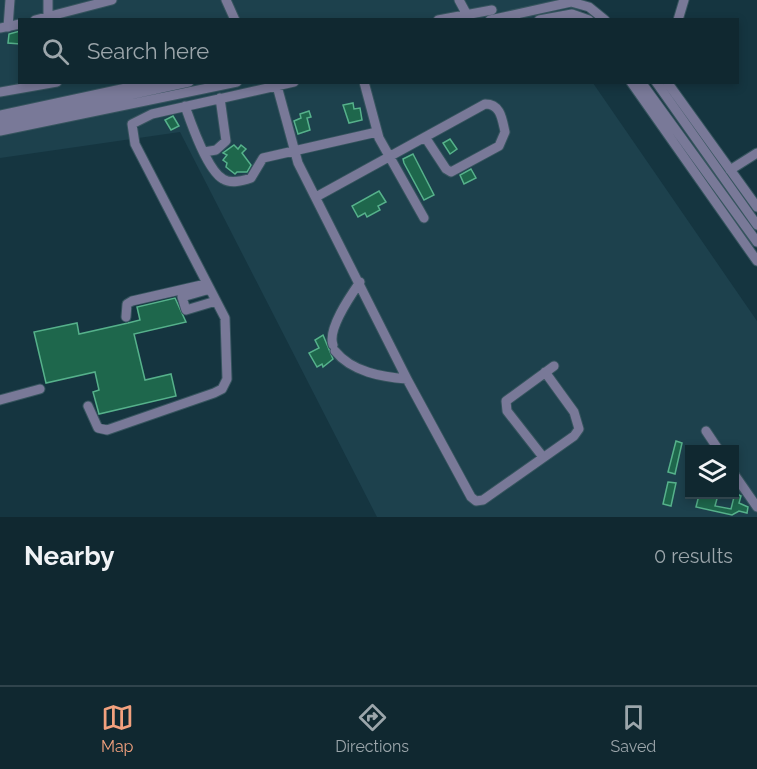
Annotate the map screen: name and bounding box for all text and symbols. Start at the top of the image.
search box [18,18,739,84]
icon: search [39,35,72,68]
text: Search here [87,38,209,64]
map controls [685,445,739,499]
button: layers [685,445,739,499]
text: Nearby [24,541,114,571]
text: 0 results [654,544,733,568]
tab: Map [101,701,134,756]
tab: Directions [335,701,409,756]
tab: Saved [610,701,656,756]

